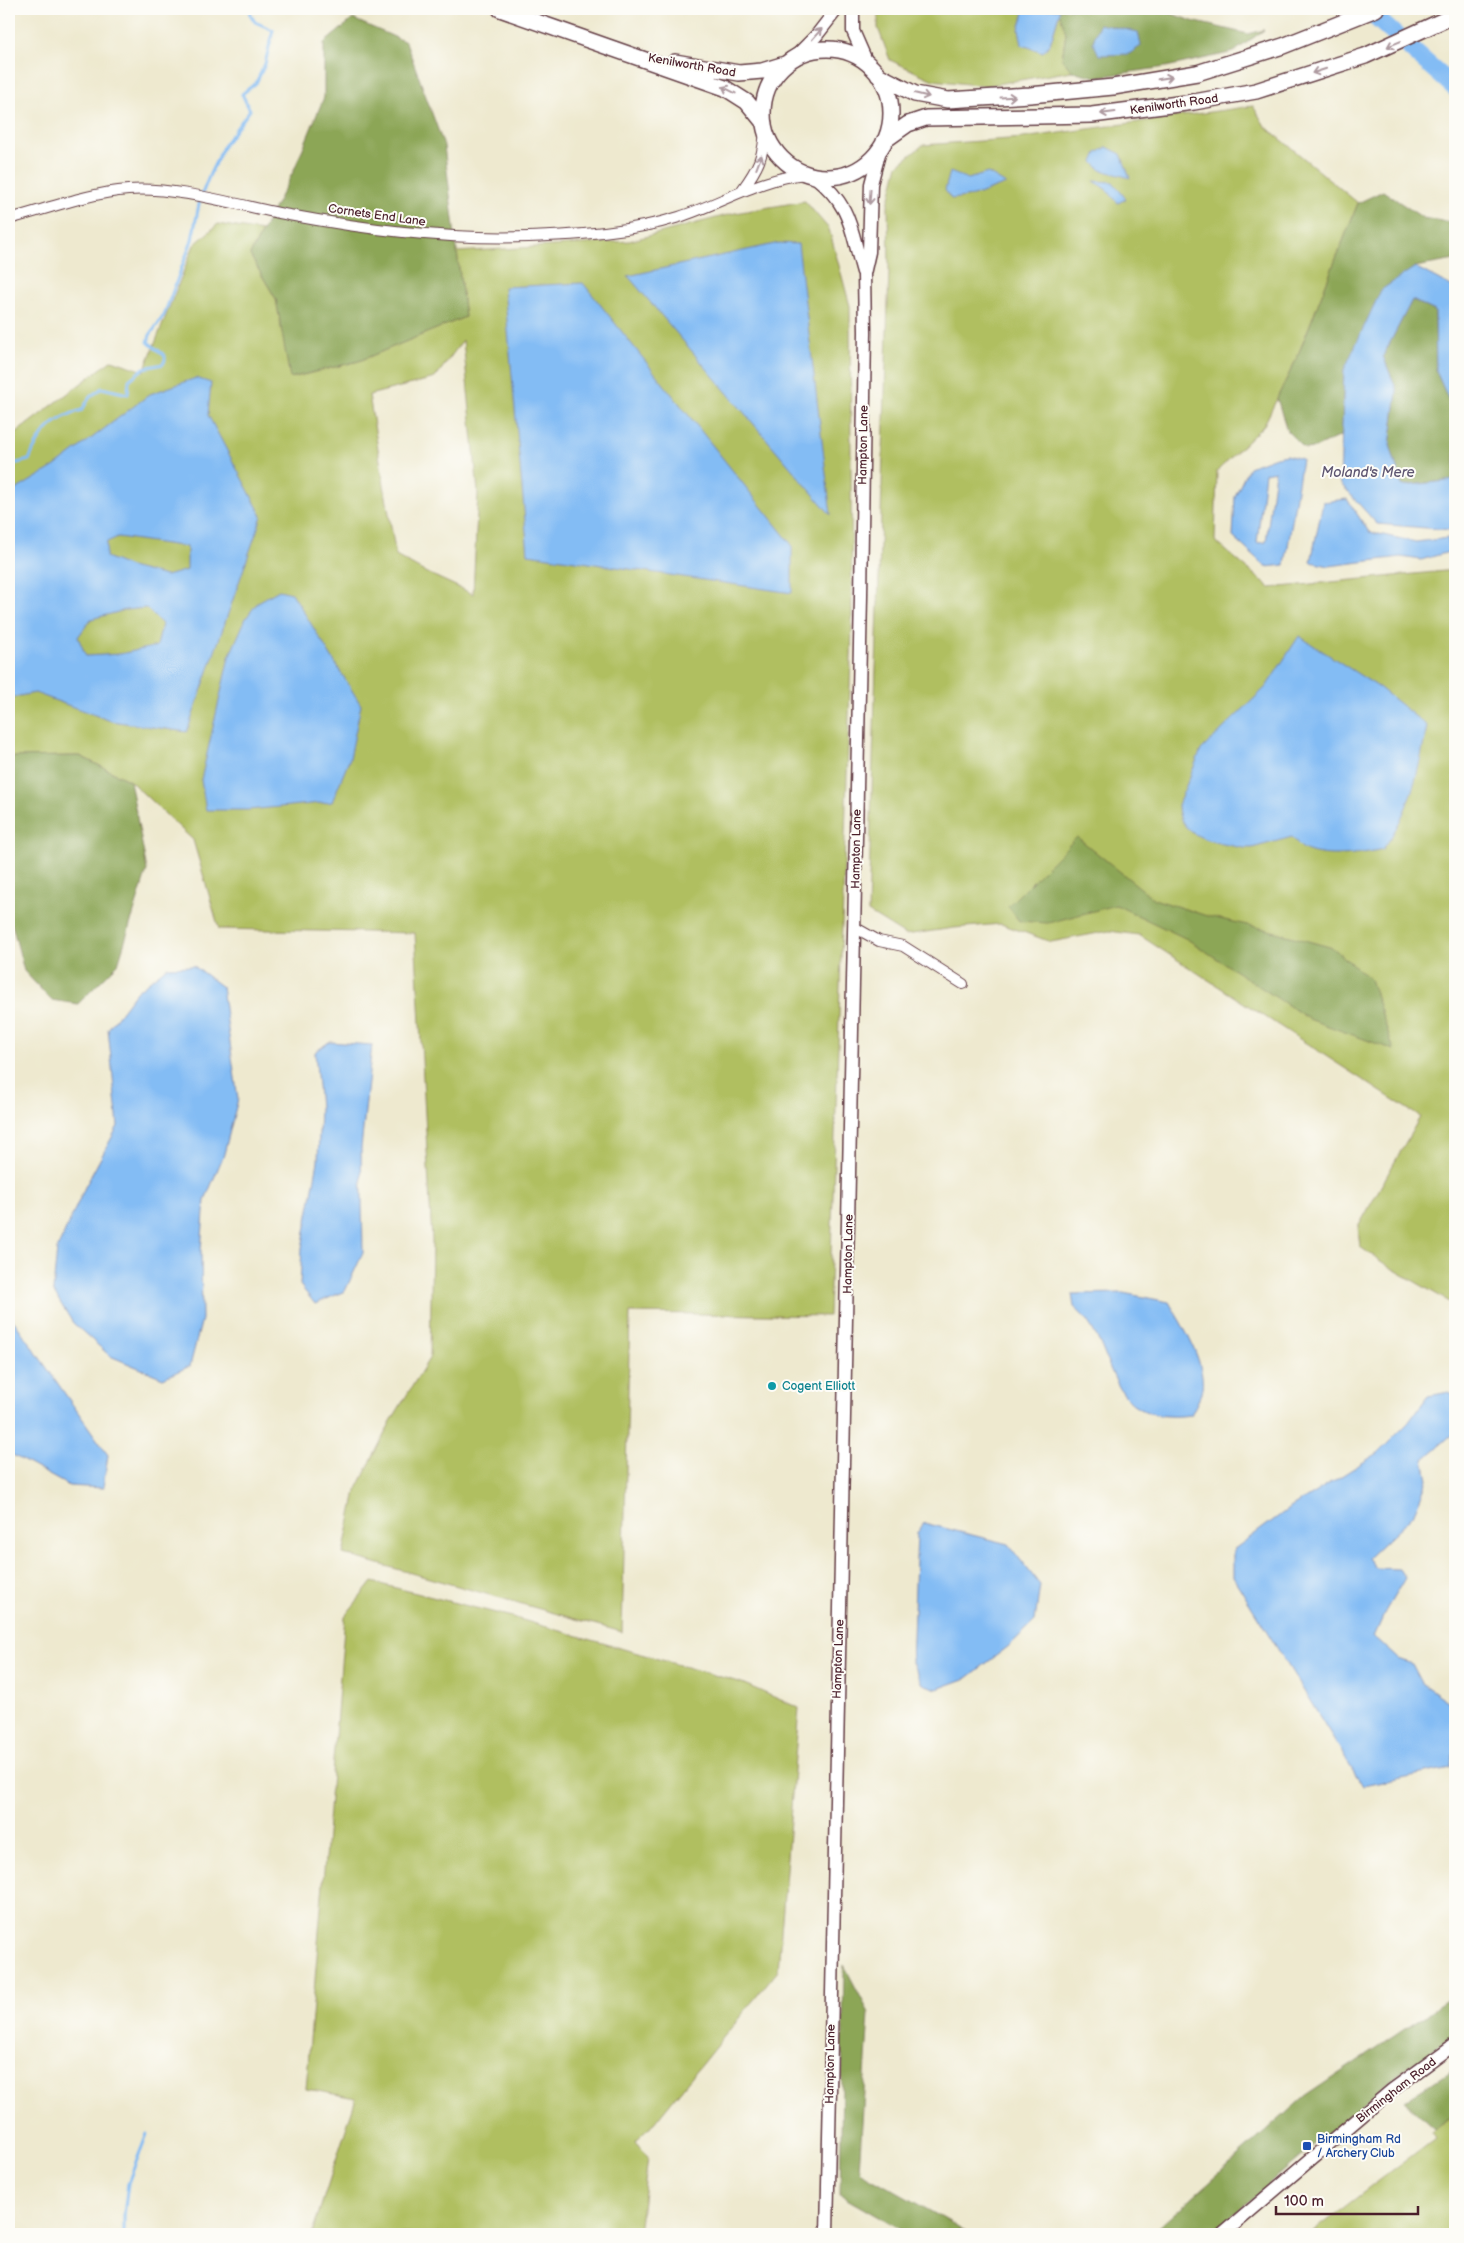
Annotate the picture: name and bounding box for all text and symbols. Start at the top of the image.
one-way arrow [811,28,823,41]
one-way arrow [1387,39,1402,49]
street label: Kenilworth Road [647,50,737,81]
one-way arrow [1311,67,1327,76]
one-way arrow [1157,73,1173,83]
one-way arrow [722,85,737,94]
one-way arrow [914,91,930,101]
street label: Kenilworth Road [1129,91,1219,118]
one-way arrow [1000,92,1016,101]
one-way arrow [1101,108,1117,118]
one-way arrow [755,155,765,170]
one-way arrow [865,189,874,205]
street label: Cornets End Lane [327,201,427,230]
street label: Hampton Lane [855,405,872,485]
water label: Moland's Mere [1321,464,1415,481]
street label: Hampton Lane [848,809,865,889]
street label: Hampton Lane [840,1214,857,1294]
place label: Cogent Elliott [782,1379,856,1394]
marker: Cogent Elliott [766,1380,778,1392]
street label: Hampton Lane [830,1619,847,1699]
street label: Hampton Lane [822,2024,839,2104]
street label: Birmingham Road [1353,2054,1439,2126]
place label: Birmingham Rd / Archery Club [1317,2132,1401,2161]
marker: Birmingham Rd / Archery Club [1301,2140,1313,2152]
scale bar [1276,2183,1419,2215]
text: 100 m [1284,2192,1324,2211]

